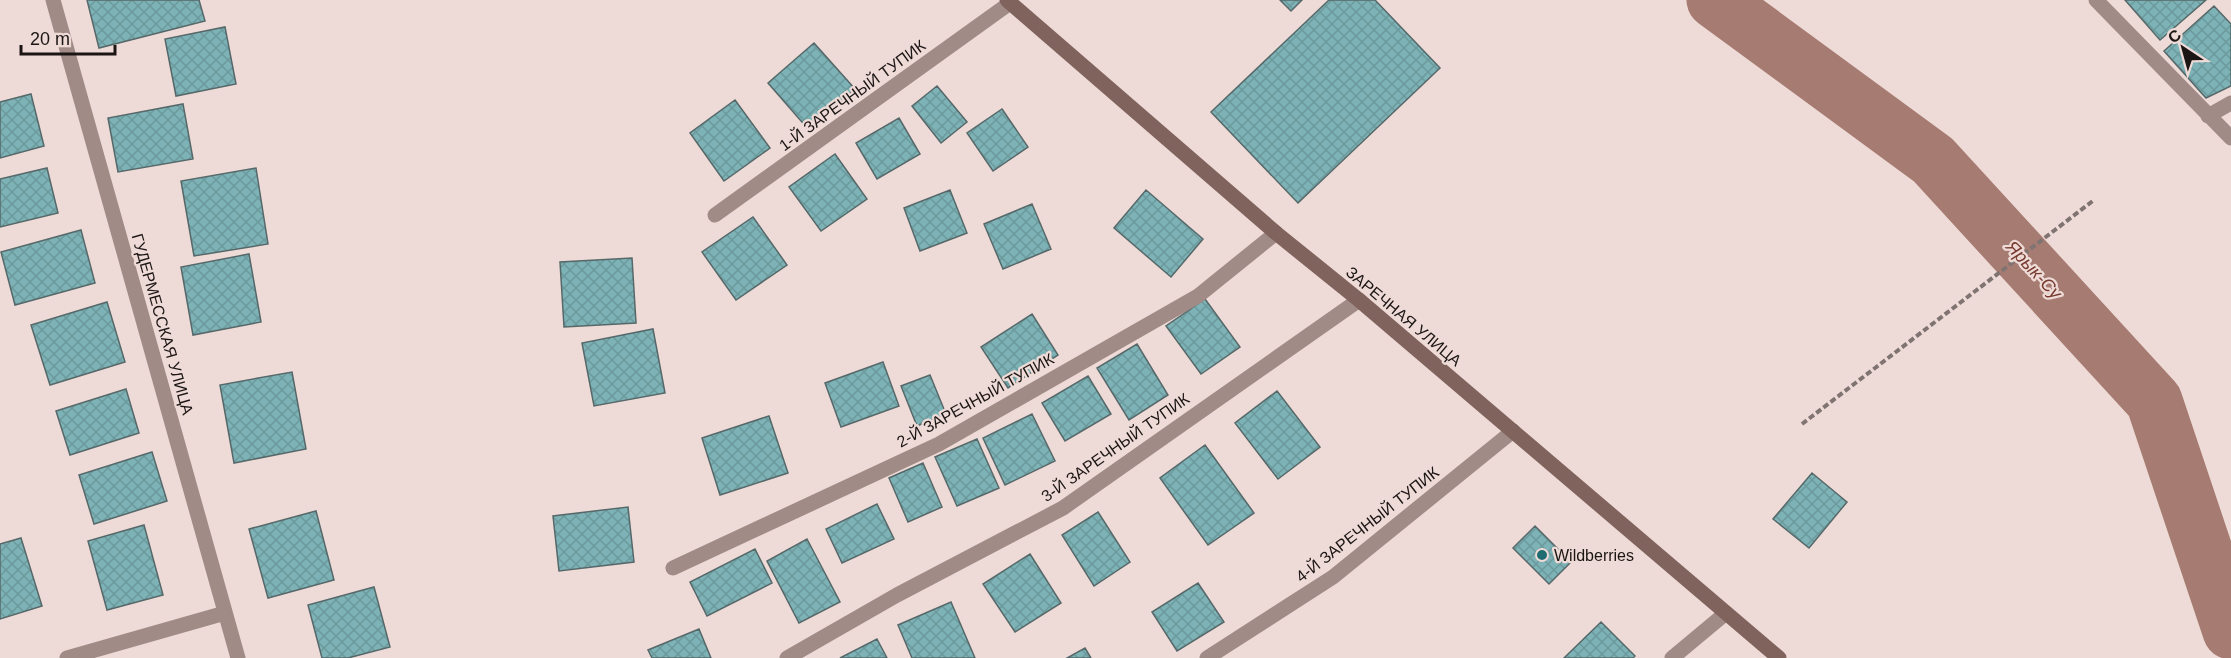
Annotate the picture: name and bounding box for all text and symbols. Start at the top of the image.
scale bar [21,18,116,56]
north arrow [2153,18,2213,78]
text: С [2165,26,2185,47]
text: 20 m [30,29,70,49]
street label: 1-Й ЗАРЕЧНЫЙ ТУПИК [775,35,929,154]
street label: ГУДЕРМЕССКАЯ УЛИЦА [129,232,197,417]
water label: Ярык-Су [2002,236,2066,304]
street label: ЗАРЕЧНАЯ УЛИЦА [1343,263,1465,370]
street label: 2-Й ЗАРЕЧНЫЙ ТУПИК [893,349,1057,451]
street label: 3-Й ЗАРЕЧНЫЙ ТУПИК [1038,389,1193,505]
street label: 4-Й ЗАРЕЧНЫЙ ТУПИК [1292,462,1443,585]
place label: Wildberries [1554,547,1634,564]
marker: Wildberries [1535,548,1549,562]

